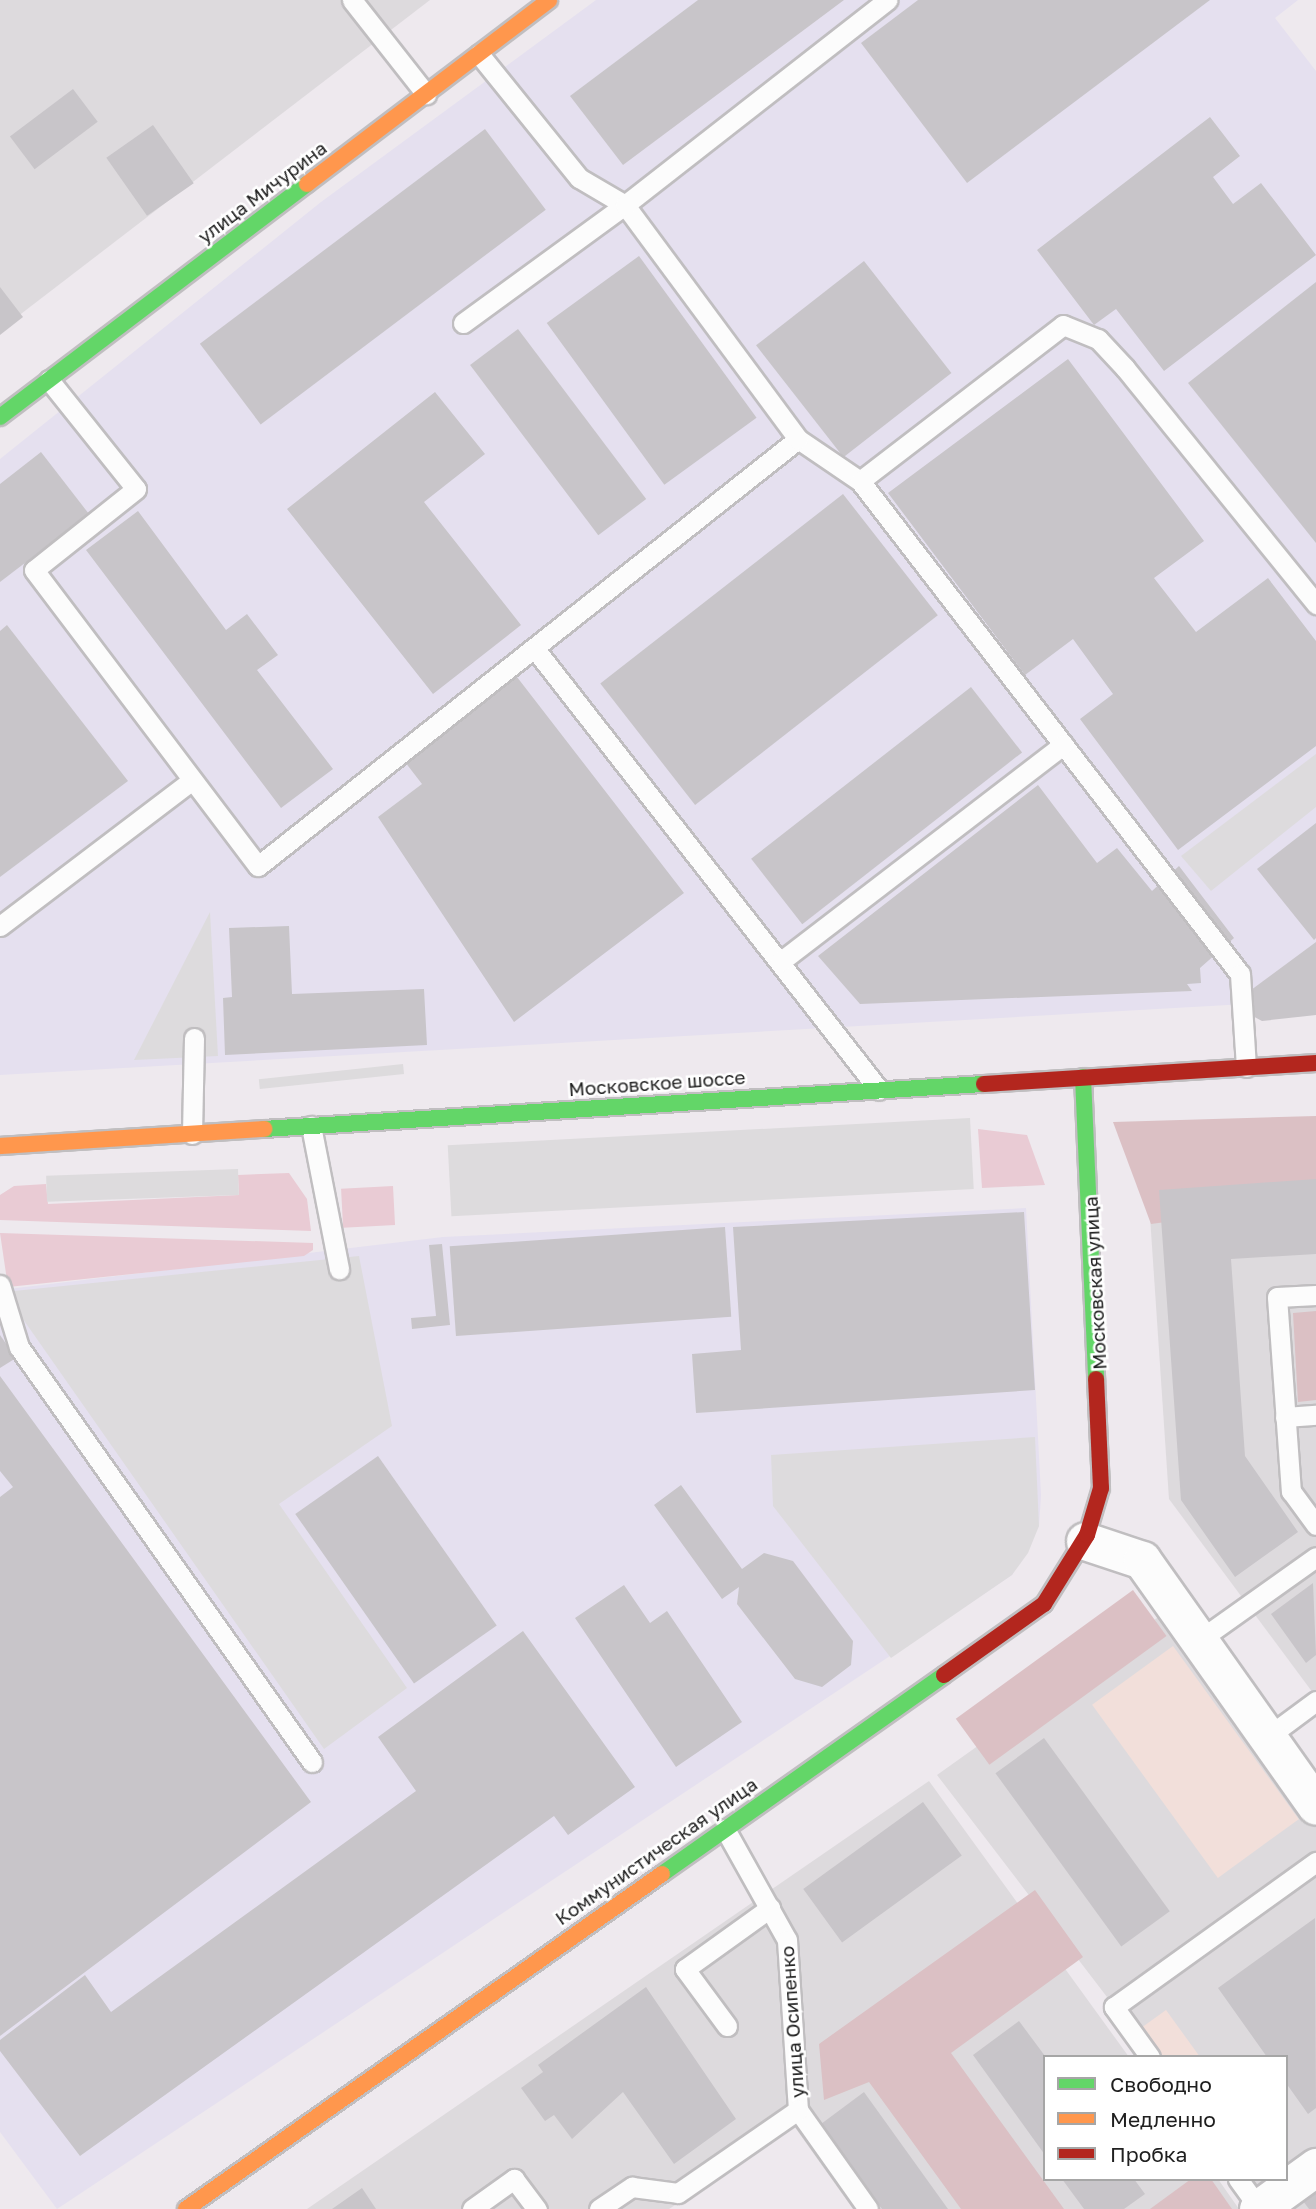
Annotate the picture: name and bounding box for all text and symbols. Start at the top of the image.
street label: улица Мичурина [193,136,331,248]
street label: Московское шоссе [568,1065,746,1101]
street label: Московская улица [1079,1196,1111,1370]
street label: Коммунистическая улица [551,1772,761,1930]
street label: улица Осипенко [775,1945,809,2099]
legend [1043,2055,1288,2181]
text: Свободно [1110,2071,1212,2097]
text: Медленно [1110,2106,1216,2132]
text: Пробка [1110,2141,1188,2167]

